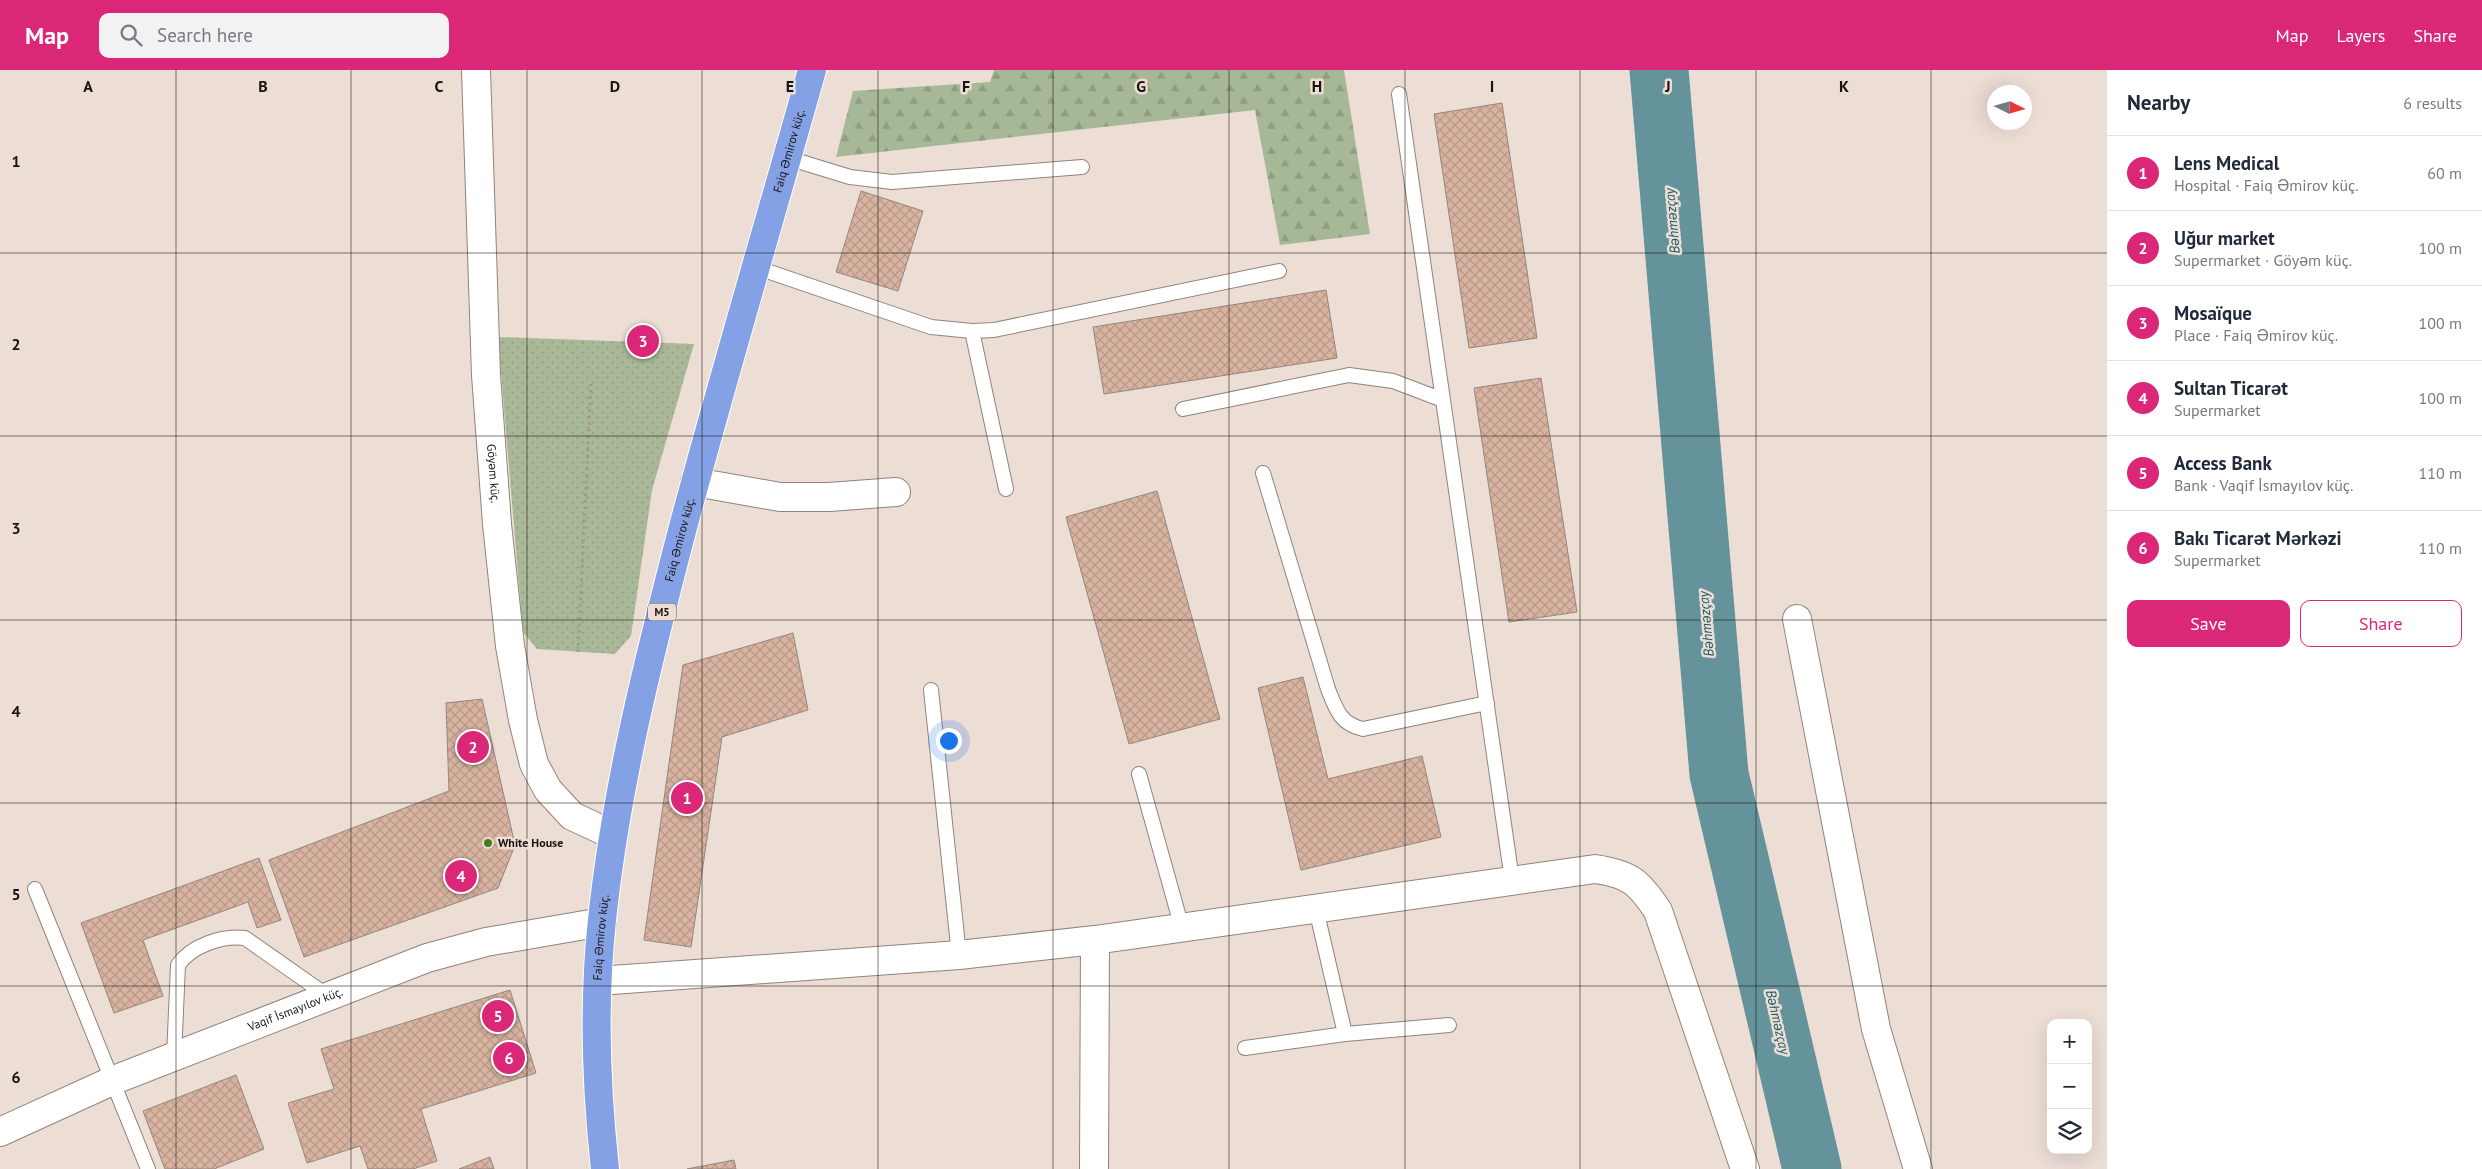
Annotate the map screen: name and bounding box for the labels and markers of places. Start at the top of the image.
pin: 3 [627,322,659,360]
pin: 2 [457,728,489,766]
pin: 1 [671,779,703,817]
place label: White House [498,835,563,850]
marker: White House [482,837,494,849]
pin: 4 [445,857,477,895]
pin: 5 [482,997,514,1035]
pin: 6 [493,1039,525,1077]

